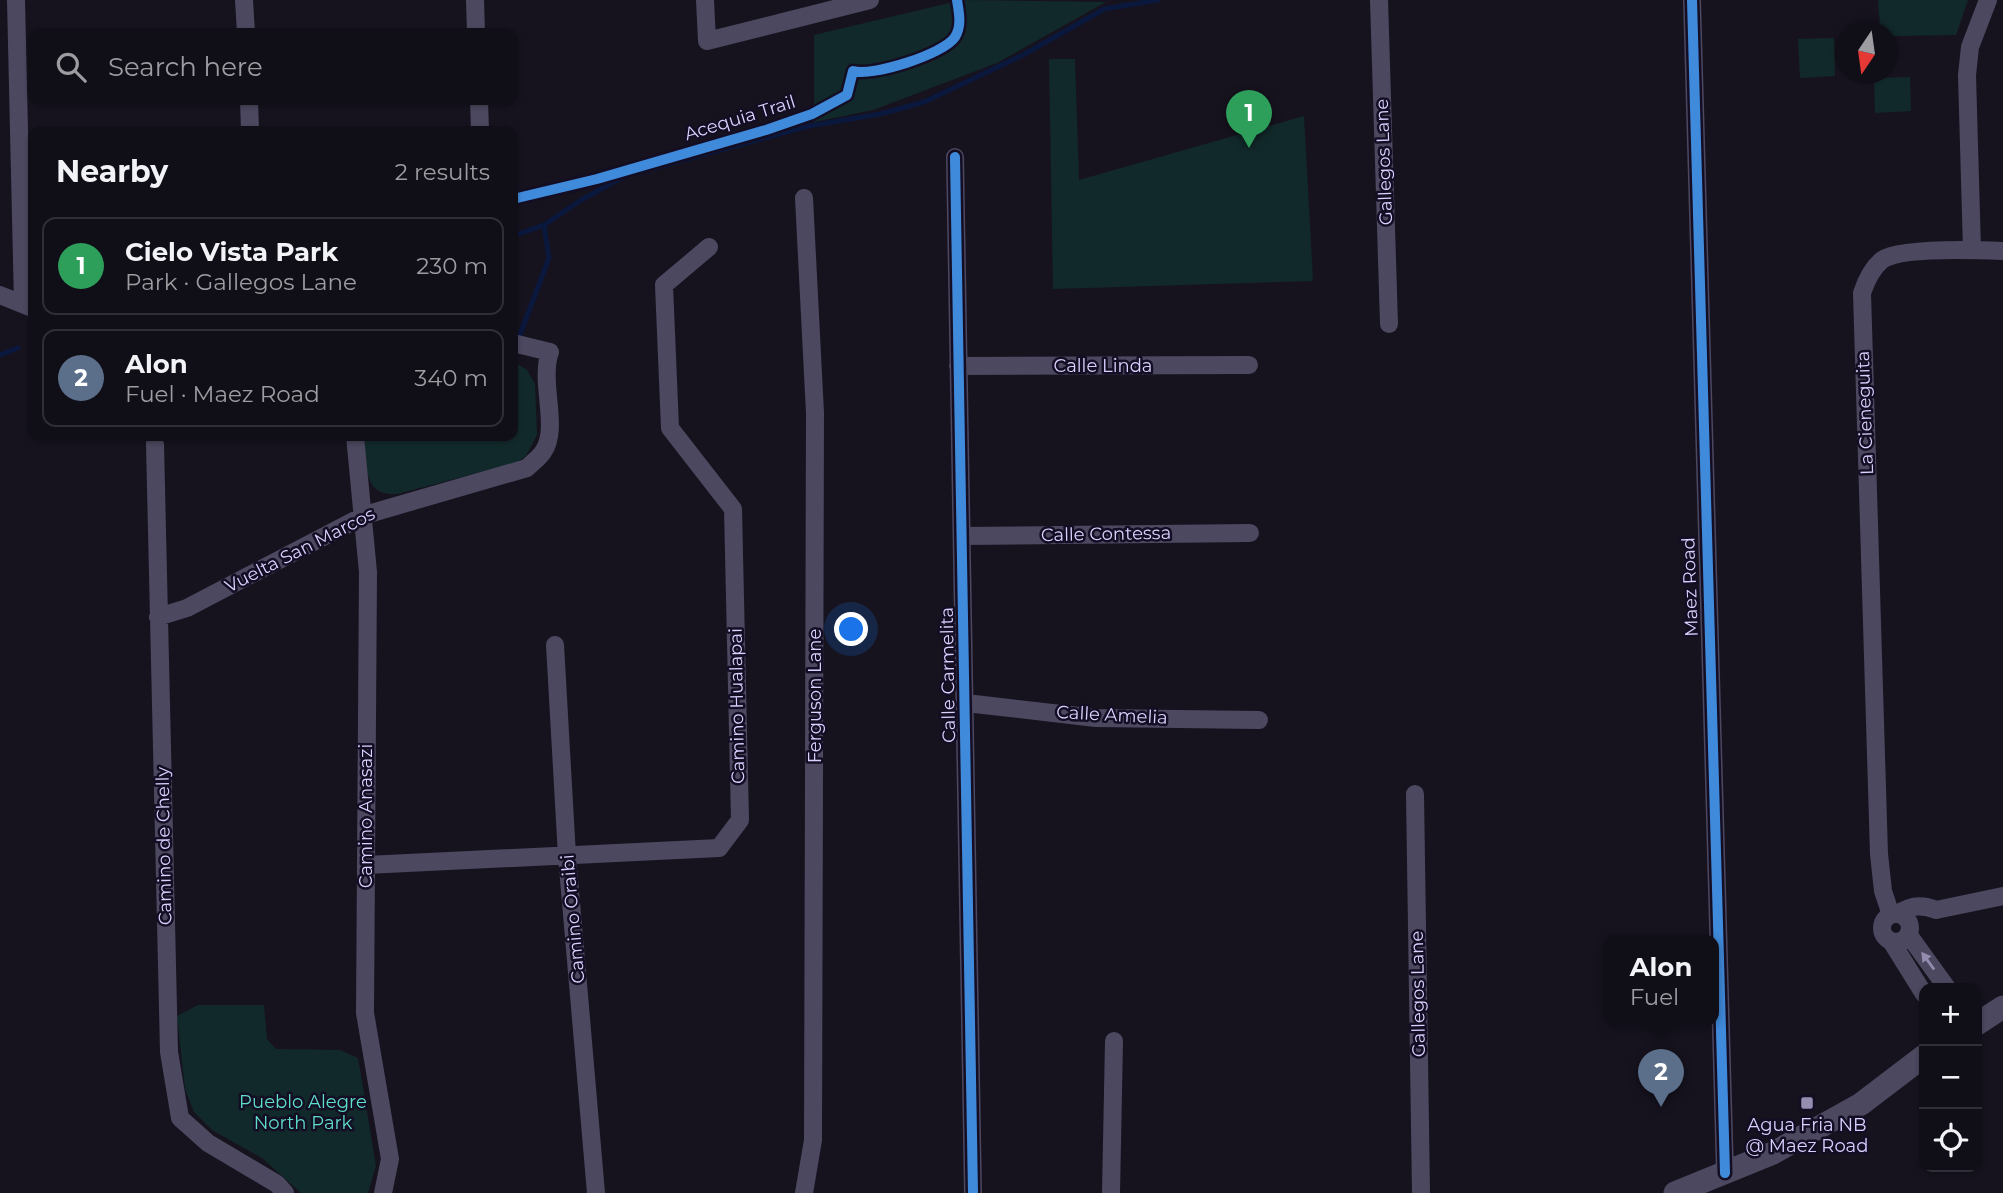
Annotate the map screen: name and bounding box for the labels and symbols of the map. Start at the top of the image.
north arrow [1835,21,1898,84]
pin: 1 [1226,90,1272,148]
street label: Acequia Trail [682,91,798,145]
street label: Gallegos Lane [1371,98,1397,226]
street label: La Cieneguita [1852,351,1878,475]
street label: Calle Linda [1054,355,1152,377]
street label: Vuelta San Marcos [221,503,379,597]
street label: Calle Contessa [1041,522,1171,546]
street label: Maez Road [1677,537,1703,637]
street label: Calle Carmelita [936,607,960,743]
your location [834,612,868,646]
street label: Camino Hualapai [725,628,749,784]
street label: Ferguson Lane [804,629,826,763]
street label: Calle Amelia [1056,701,1168,729]
street label: Camino Anasazi [355,744,377,888]
street label: Camino de Chelly [152,766,176,925]
street label: Camino Oraibi [556,854,590,984]
street label: Gallegos Lane [1406,930,1430,1057]
one-way arrow [1921,952,1935,970]
pin: 2 [1638,1049,1684,1107]
park label: Pueblo Alegre North Park [239,1091,367,1134]
marker: Agua Fria NB @ Maez Road [1799,1095,1815,1111]
place label: Agua Fria NB @ Maez Road [1746,1114,1868,1157]

